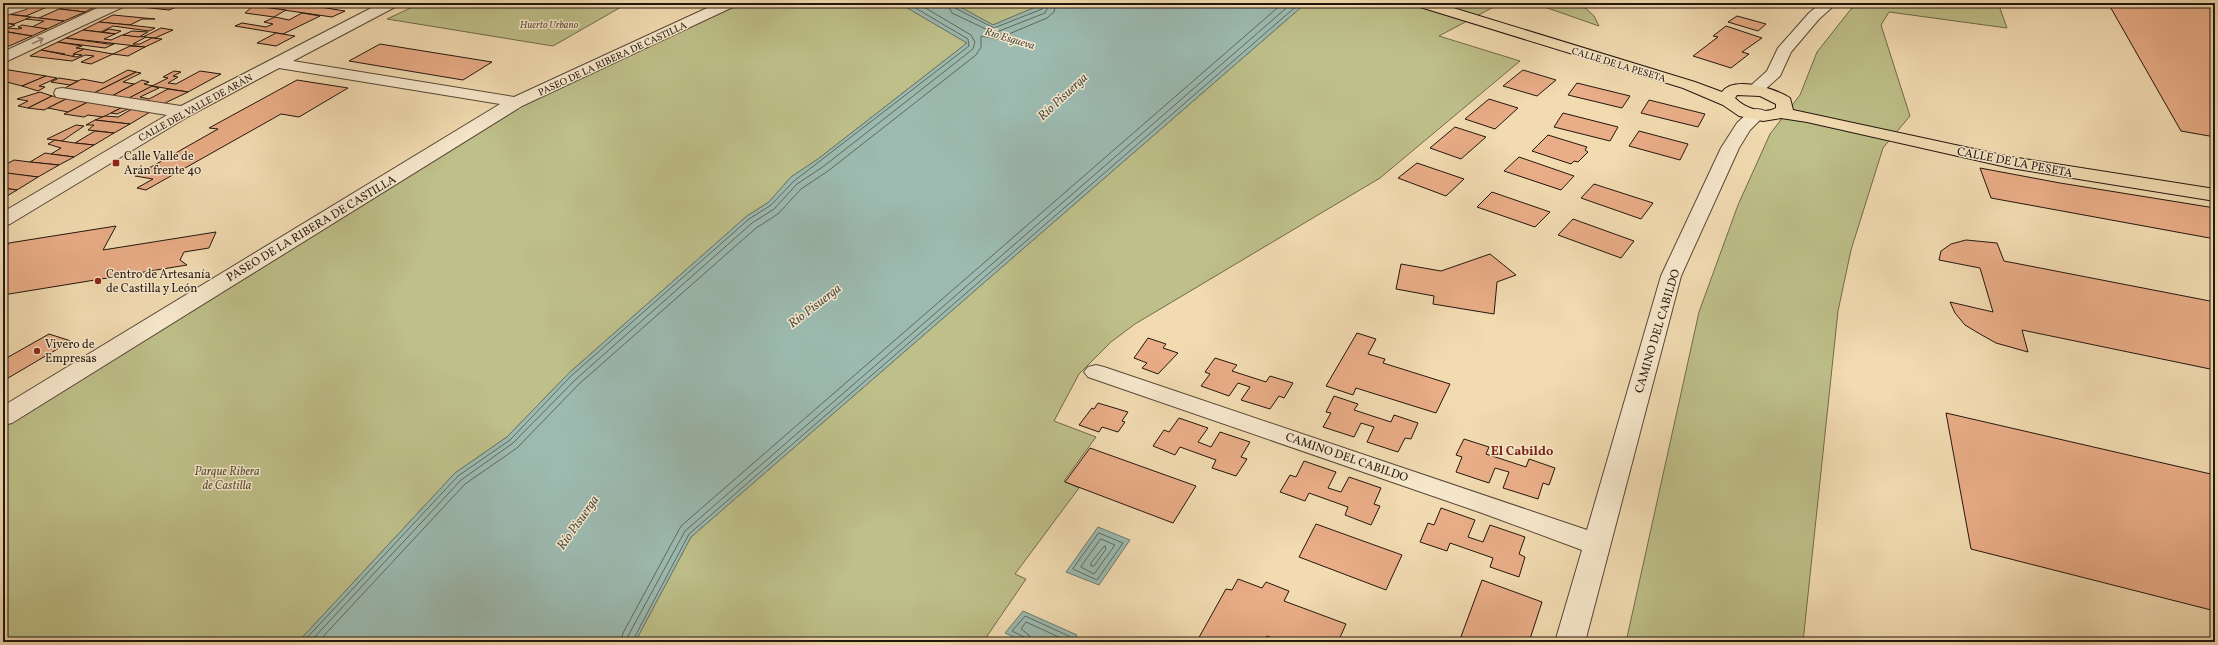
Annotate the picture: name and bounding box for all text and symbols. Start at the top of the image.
park label: Huerto Urbano [520,18,579,32]
street label: PASEO DE LA RIBERA DE CASTILLA [536,18,689,100]
water label: Río Esgueva [983,25,1036,54]
one-way arrow [32,37,44,44]
street label: CALLE DE LA PESETA [1570,44,1668,86]
water label: Río Pisuerga [1034,69,1092,125]
street label: CALLE DEL VALLE DE ARÁN [136,70,256,145]
street label: CALLE DE LA PESETA [1956,144,2075,182]
place label: Calle Valle de Arán frente 40 [124,149,201,179]
marker: Calle Valle de Arán frente 40 [111,158,121,168]
street label: PASEO DE LA RIBERA DE CASTILLA [224,171,400,286]
place label: Centro de Artesanía de Castilla y León [106,267,211,297]
street label: CAMINO DEL CABILDO [1631,267,1684,395]
marker: Centro de Artesanía de Castilla y León [93,276,103,286]
water label: Río Pisuerga [785,280,846,333]
place label: Vivero de Empresas [45,337,97,367]
marker: Vivero de Empresas [32,346,42,356]
street label: CAMINO DEL CABILDO [1283,429,1410,487]
district label: El Cabildo [1491,443,1553,461]
park label: Parque Ribera de Castilla [194,464,260,494]
water label: Río Pisuerga [553,492,604,554]

